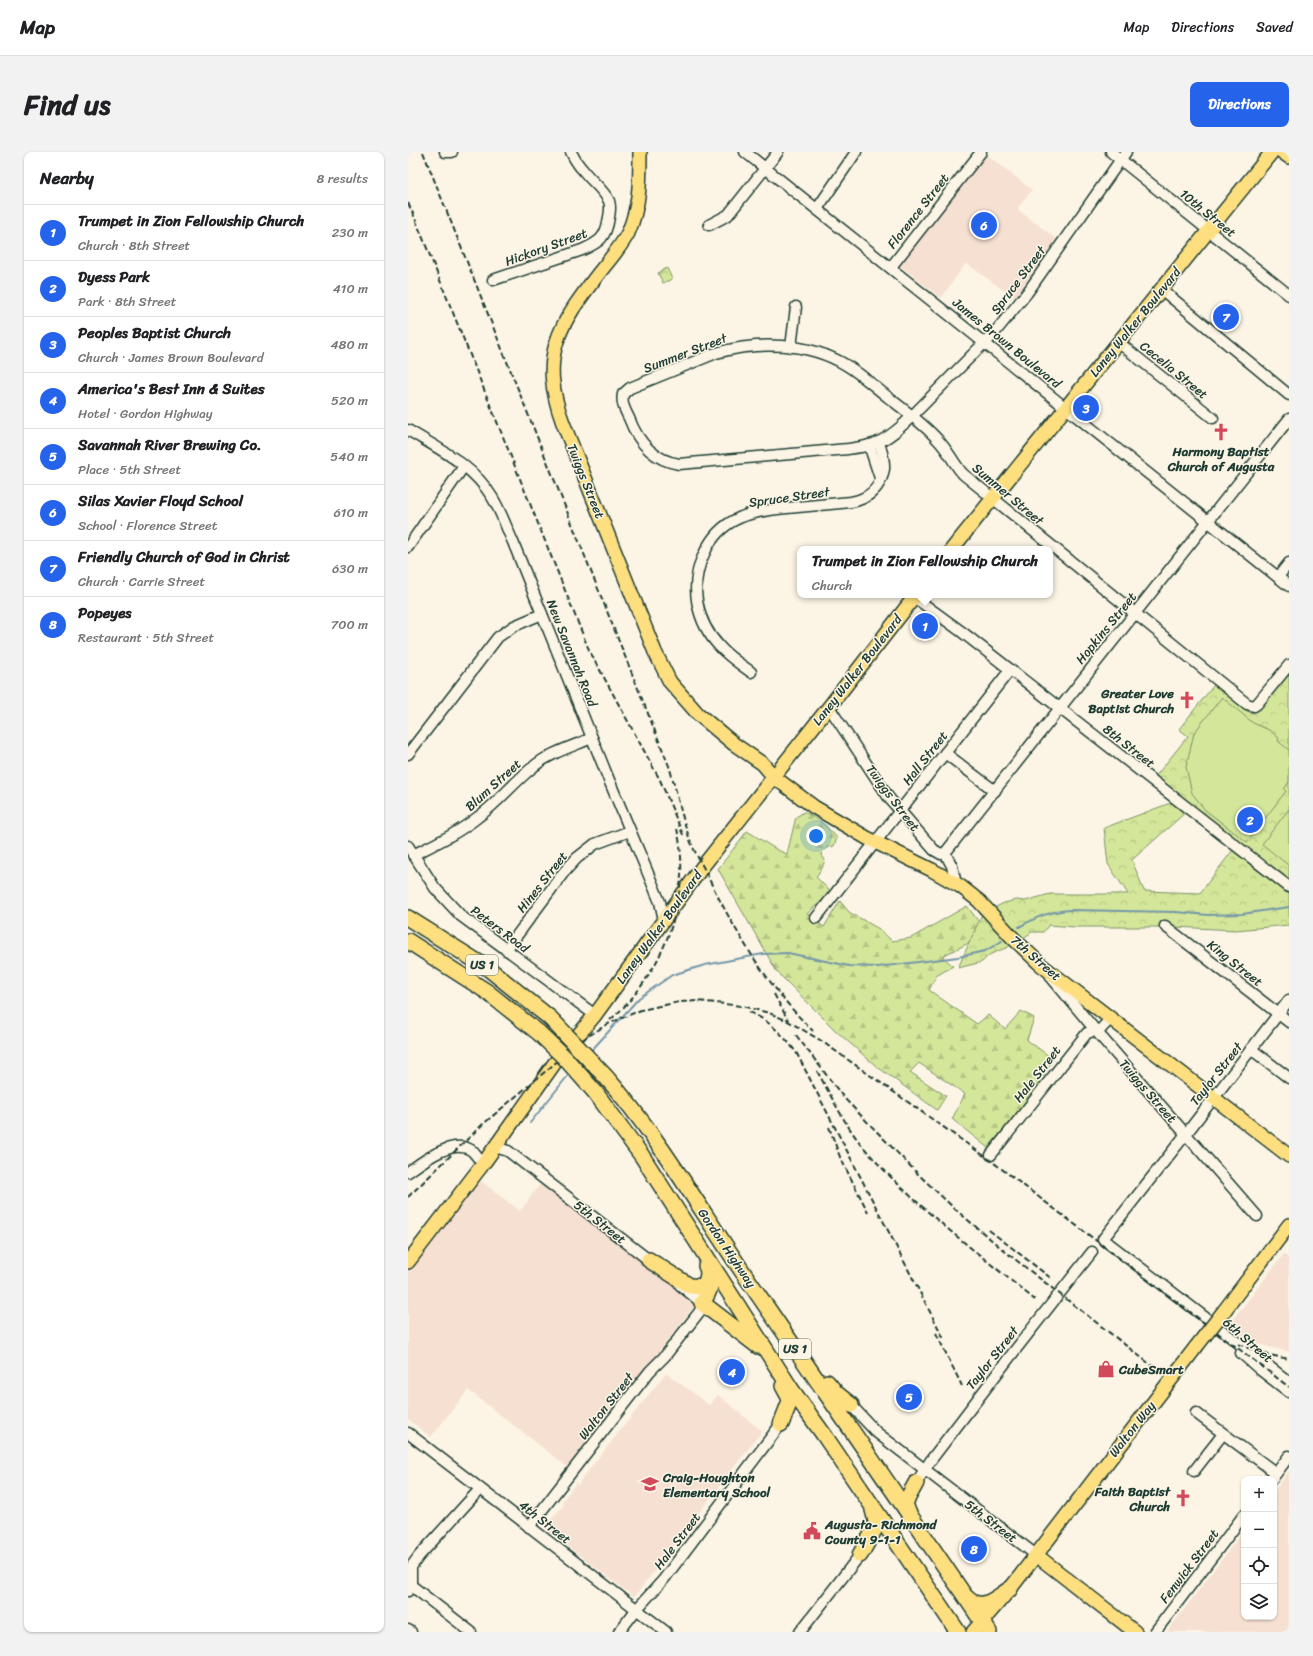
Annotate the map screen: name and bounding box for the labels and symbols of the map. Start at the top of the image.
street label: Florence Street [881,168,955,254]
street label: 10th Street [1175,183,1242,243]
pin: 6 [971,210,997,240]
street label: Hickory Street [501,221,591,273]
street label: Spruce Street [984,240,1052,319]
street label: Laney Walker Boulevard [1083,261,1187,382]
street label: James Brown Boulevard [947,291,1067,395]
pin: 7 [1213,302,1239,332]
street label: Summer Street [640,326,731,379]
street label: Cecelia Street [1135,335,1214,405]
pin: 3 [1073,393,1099,423]
church icon: Harmony Baptist Church of Augusta [1211,422,1231,442]
street label: Twiggs Street [560,440,612,522]
place label: Harmony Baptist Church of Augusta [1167,440,1275,478]
street label: Summer Street [967,457,1050,532]
street label: Spruce Street [747,480,832,514]
street label: Hopkins Street [1069,586,1143,669]
street label: New Savannah Road [540,596,604,711]
street label: Laney Walker Boulevard [806,608,909,731]
pin: 1 [912,611,938,641]
place label: Greater Love Baptist Church [1088,682,1174,720]
church icon: Greater Love Baptist Church [1177,690,1197,710]
street label: 8th Street [1098,718,1161,774]
street label: Hall Street [896,725,954,790]
street label: Blum Street [459,753,527,817]
street label: Twiggs Street [860,759,926,837]
pin: 2 [1237,805,1263,835]
your location [806,826,826,846]
street label: Hines Street [510,846,574,918]
street label: Laney Walker Boulevard [610,864,709,989]
street label: Peters Road [466,899,535,960]
street label: 7th Street [1005,929,1067,987]
street label: King Street [1202,934,1268,993]
road number: US 1 [466,955,498,975]
street label: Taylor Street [1184,1036,1249,1111]
street label: Hale Street [1007,1040,1067,1108]
street label: Twiggs Street [1113,1054,1183,1129]
street label: 5th Street [569,1194,632,1250]
street label: Gordon Highway [692,1203,762,1293]
street label: 6th Street [1217,1311,1279,1369]
street label: Taylor Street [960,1320,1025,1395]
road number: US 1 [779,1339,811,1359]
pin: 4 [719,1357,745,1387]
place label: CubeSmart [1118,1358,1184,1381]
shop icon: CubeSmart [1096,1359,1116,1379]
street label: Walton Street [572,1367,640,1445]
pin: 5 [896,1382,922,1412]
street label: Walton Way [1103,1396,1162,1462]
place label: Craig-Houghton Elementary School [662,1466,772,1504]
school or university icon: Craig-Houghton Elementary School [640,1474,660,1494]
place label: Faith Baptist Church [1094,1480,1171,1518]
church icon: Faith Baptist Church [1173,1488,1193,1508]
street label: 5th Street [959,1493,1023,1549]
street label: 4th Street [514,1494,577,1550]
street label: Hale Street [648,1507,707,1575]
place label: Augusta- Richmond County 9-1-1 [824,1513,938,1551]
public building icon: Augusta- Richmond County 9-1-1 [802,1521,822,1541]
street label: Fenwick Street [1153,1524,1225,1608]
pin: 8 [961,1534,987,1564]

